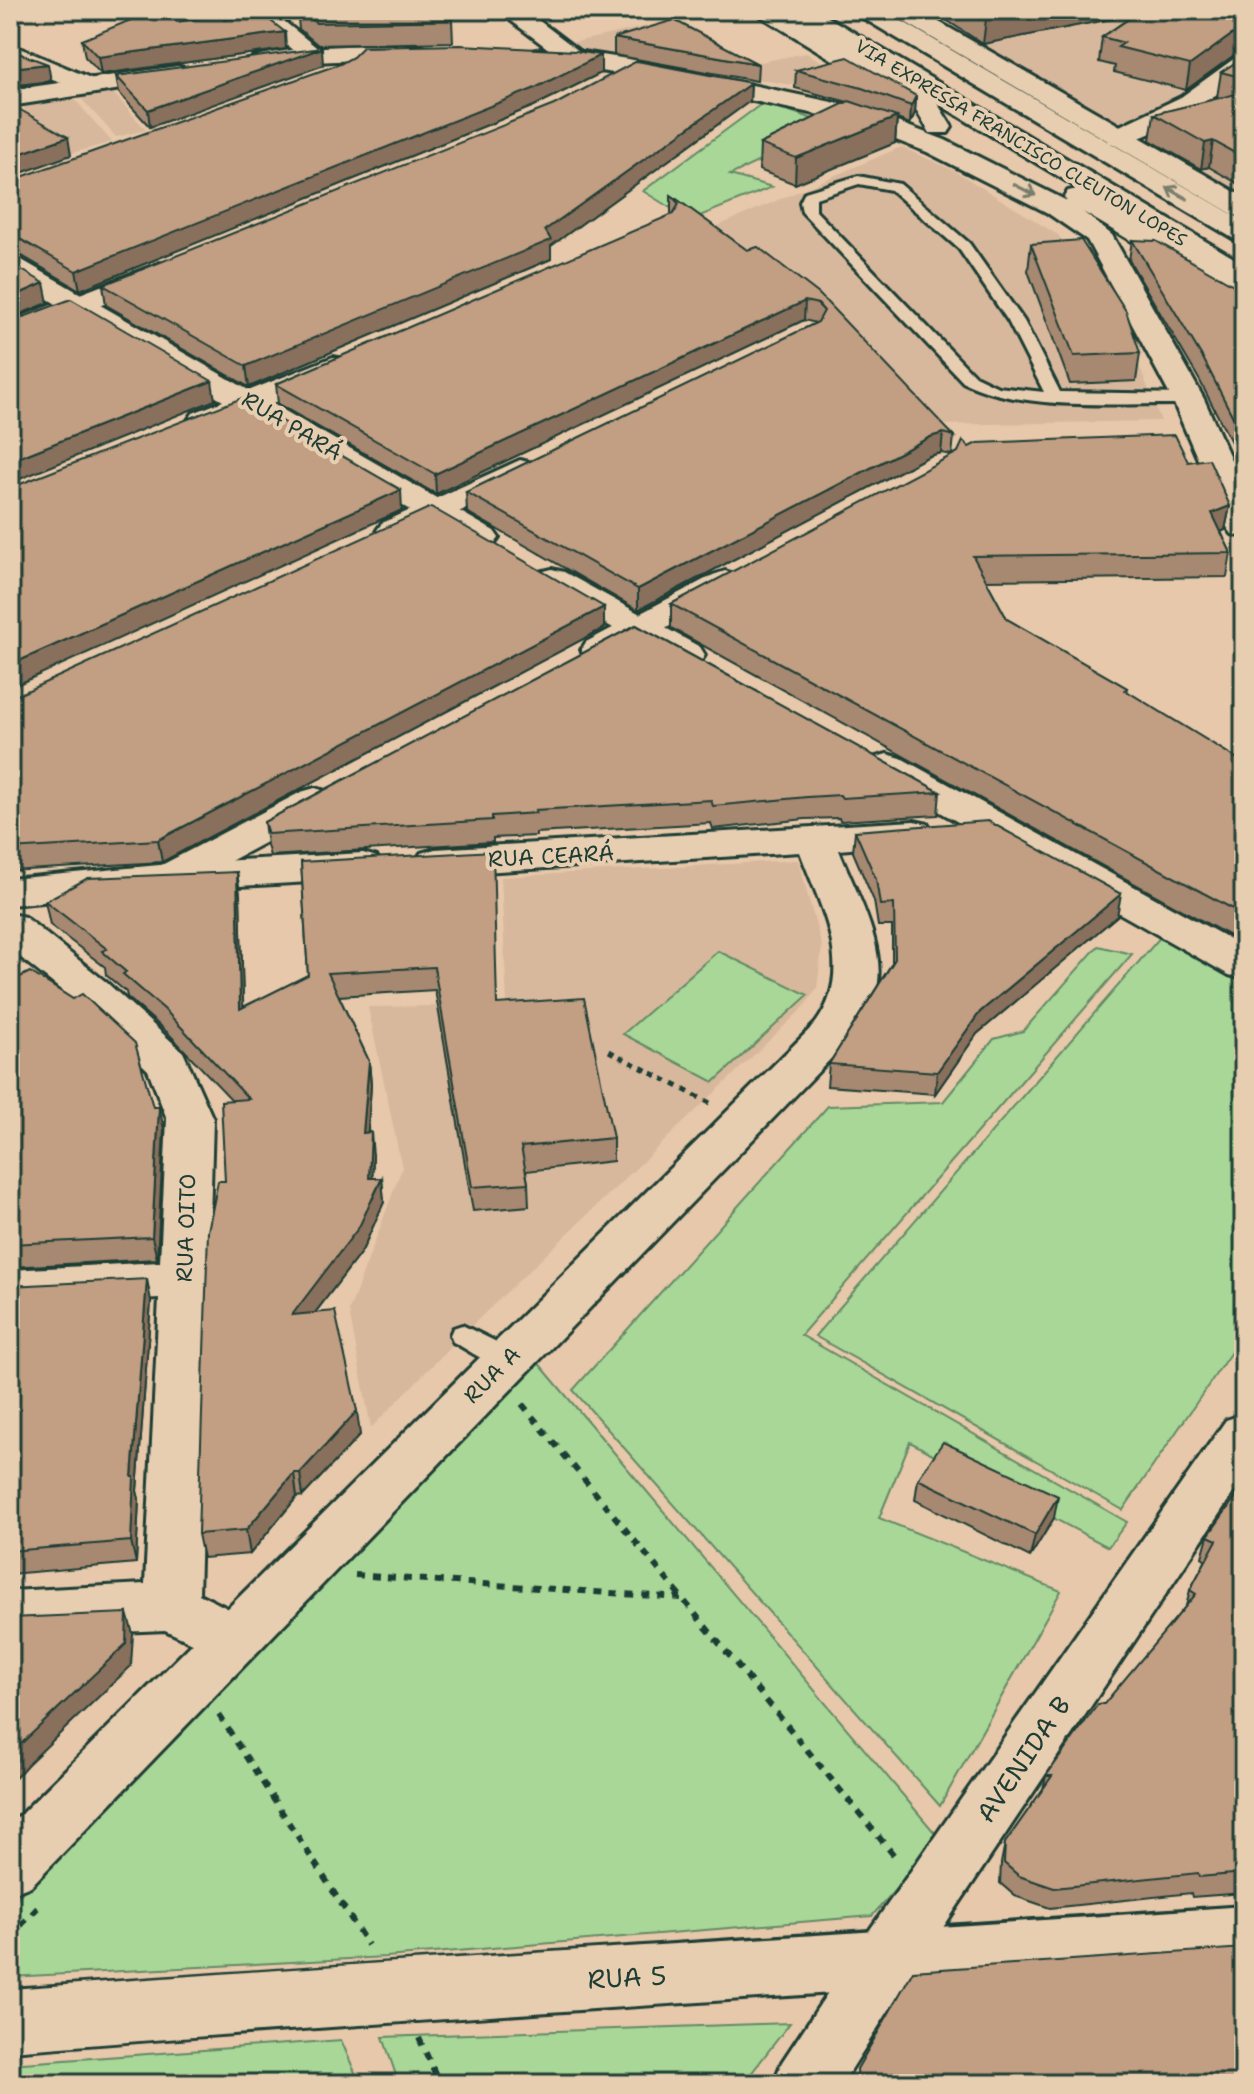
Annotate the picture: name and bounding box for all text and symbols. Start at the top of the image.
street label: VIA EXPRESSA FRANCISCO CLEUTON LOPES [851,34,1191,252]
one-way arrow [1012,182,1036,198]
one-way arrow [1166,185,1189,201]
street label: RUA PARÁ [236,385,348,467]
street label: RUA CEARÁ [487,838,615,874]
street label: RUA OITO [170,1173,202,1283]
street label: RUA A [457,1340,527,1410]
street label: AVENIDA B [968,1689,1078,1829]
street label: RUA 5 [587,1957,667,1997]

